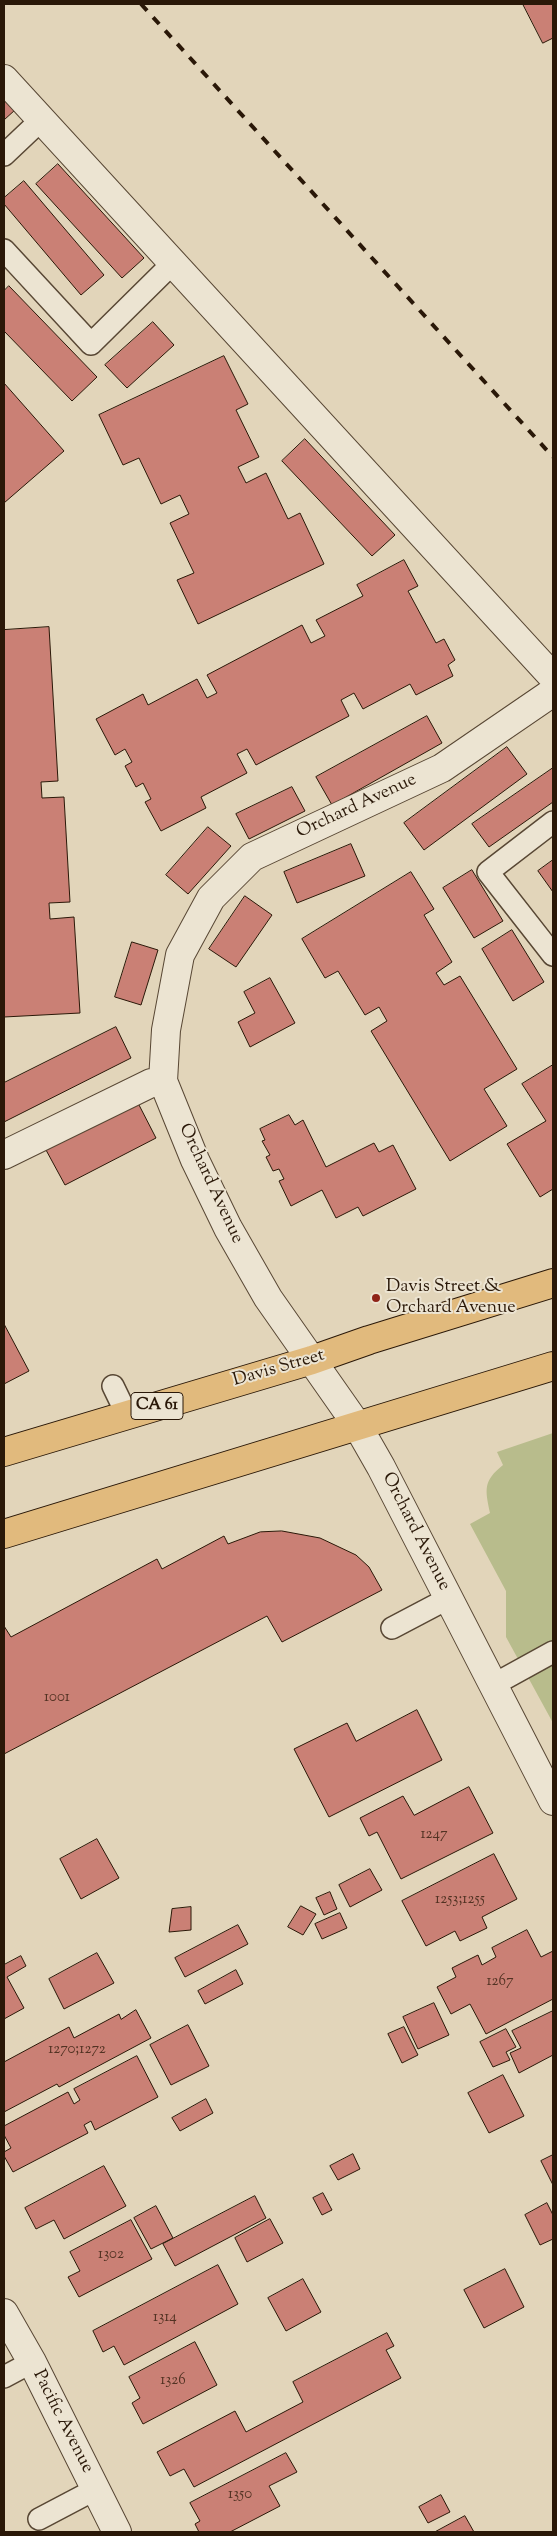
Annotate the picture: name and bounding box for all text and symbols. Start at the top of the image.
street label: Orchard Avenue [294,770,420,844]
street label: Orchard Avenue [173,1121,247,1247]
place label: Davis Street & Orchard Avenue [386,1277,516,1320]
marker: Davis Street & Orchard Avenue [370,1292,382,1304]
street label: Davis Street [231,1346,327,1392]
road number: CA 61 [131,1392,183,1420]
street label: Orchard Avenue [376,1469,454,1595]
house number: 1001 [44,1689,70,1707]
house number: 1247 [420,1826,448,1844]
house number: 1253;1255 [435,1891,485,1909]
house number: 1267 [486,1973,514,1991]
house number: 1270;1272 [48,2041,106,2059]
house number: 1302 [98,2246,124,2264]
house number: 1314 [153,2309,177,2327]
street label: Pacific Avenue [27,2367,97,2477]
house number: 1326 [160,2372,186,2390]
house number: 1350 [228,2486,252,2504]

